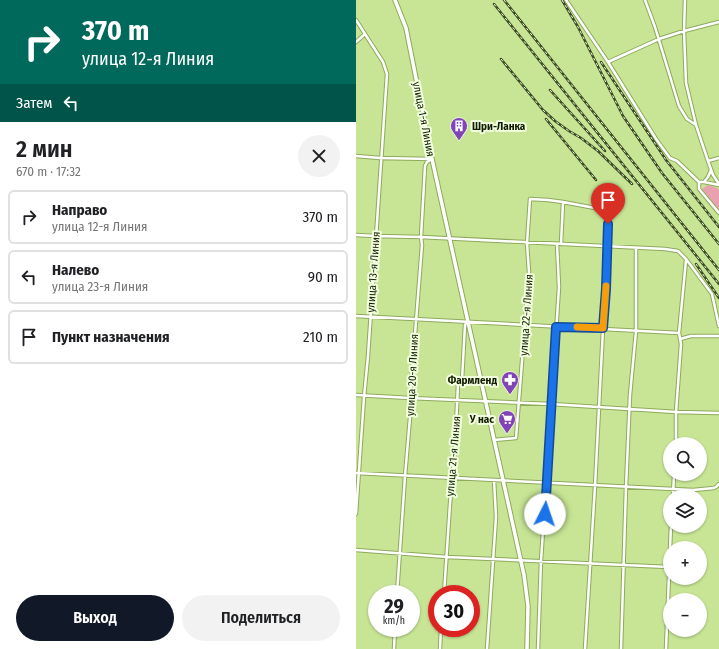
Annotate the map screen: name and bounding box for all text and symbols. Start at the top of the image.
text: 370 m [82,14,149,47]
icon: right [16,16,68,68]
text: улица 12-я Линия [82,48,214,70]
street label: улица 1-я Линия [410,81,437,158]
icon: left [60,92,82,114]
text: Затем [16,94,52,112]
building icon: Шри-Ланка [449,116,469,141]
place label: Шри-Ланка [472,120,526,133]
text: 2 мин [16,135,73,163]
button: close [298,135,340,177]
text: 670 m · 17:32 [16,164,81,179]
pin [591,183,625,224]
icon: arrive [597,189,619,211]
text: Направо [52,201,107,219]
icon: right [18,206,40,228]
text: 370 m [303,208,338,226]
text: улица 12-я Линия [52,219,148,234]
street label: улица 13-я Линия [364,231,383,313]
text: Налево [52,261,99,279]
icon: left [18,266,40,288]
text: 90 m [308,268,338,286]
street label: улица 22-я Линия [517,274,536,356]
text: улица 23-я Линия [52,279,148,294]
icon: arrive [18,326,40,348]
text: Пункт назначения [52,328,170,346]
text: 210 m [303,328,338,346]
street label: улица 20-я Линия [404,334,421,416]
pharmacy icon: Фармленд [500,370,520,395]
place label: Фармленд [448,374,497,387]
supermarket icon: У нас [497,409,517,434]
place label: У нас [469,413,494,426]
street label: улица 21-я Линия [444,415,463,497]
map controls [663,437,707,637]
button: search [663,437,707,481]
button: layers [663,489,707,533]
position arrow [524,493,566,535]
button: + [663,541,707,585]
speed limit sign: 30 [428,585,480,637]
button: − [663,593,707,637]
text: 29 [384,594,404,618]
button: Выход [16,595,174,641]
button: Поделиться [182,595,340,641]
text: km/h [383,615,405,627]

